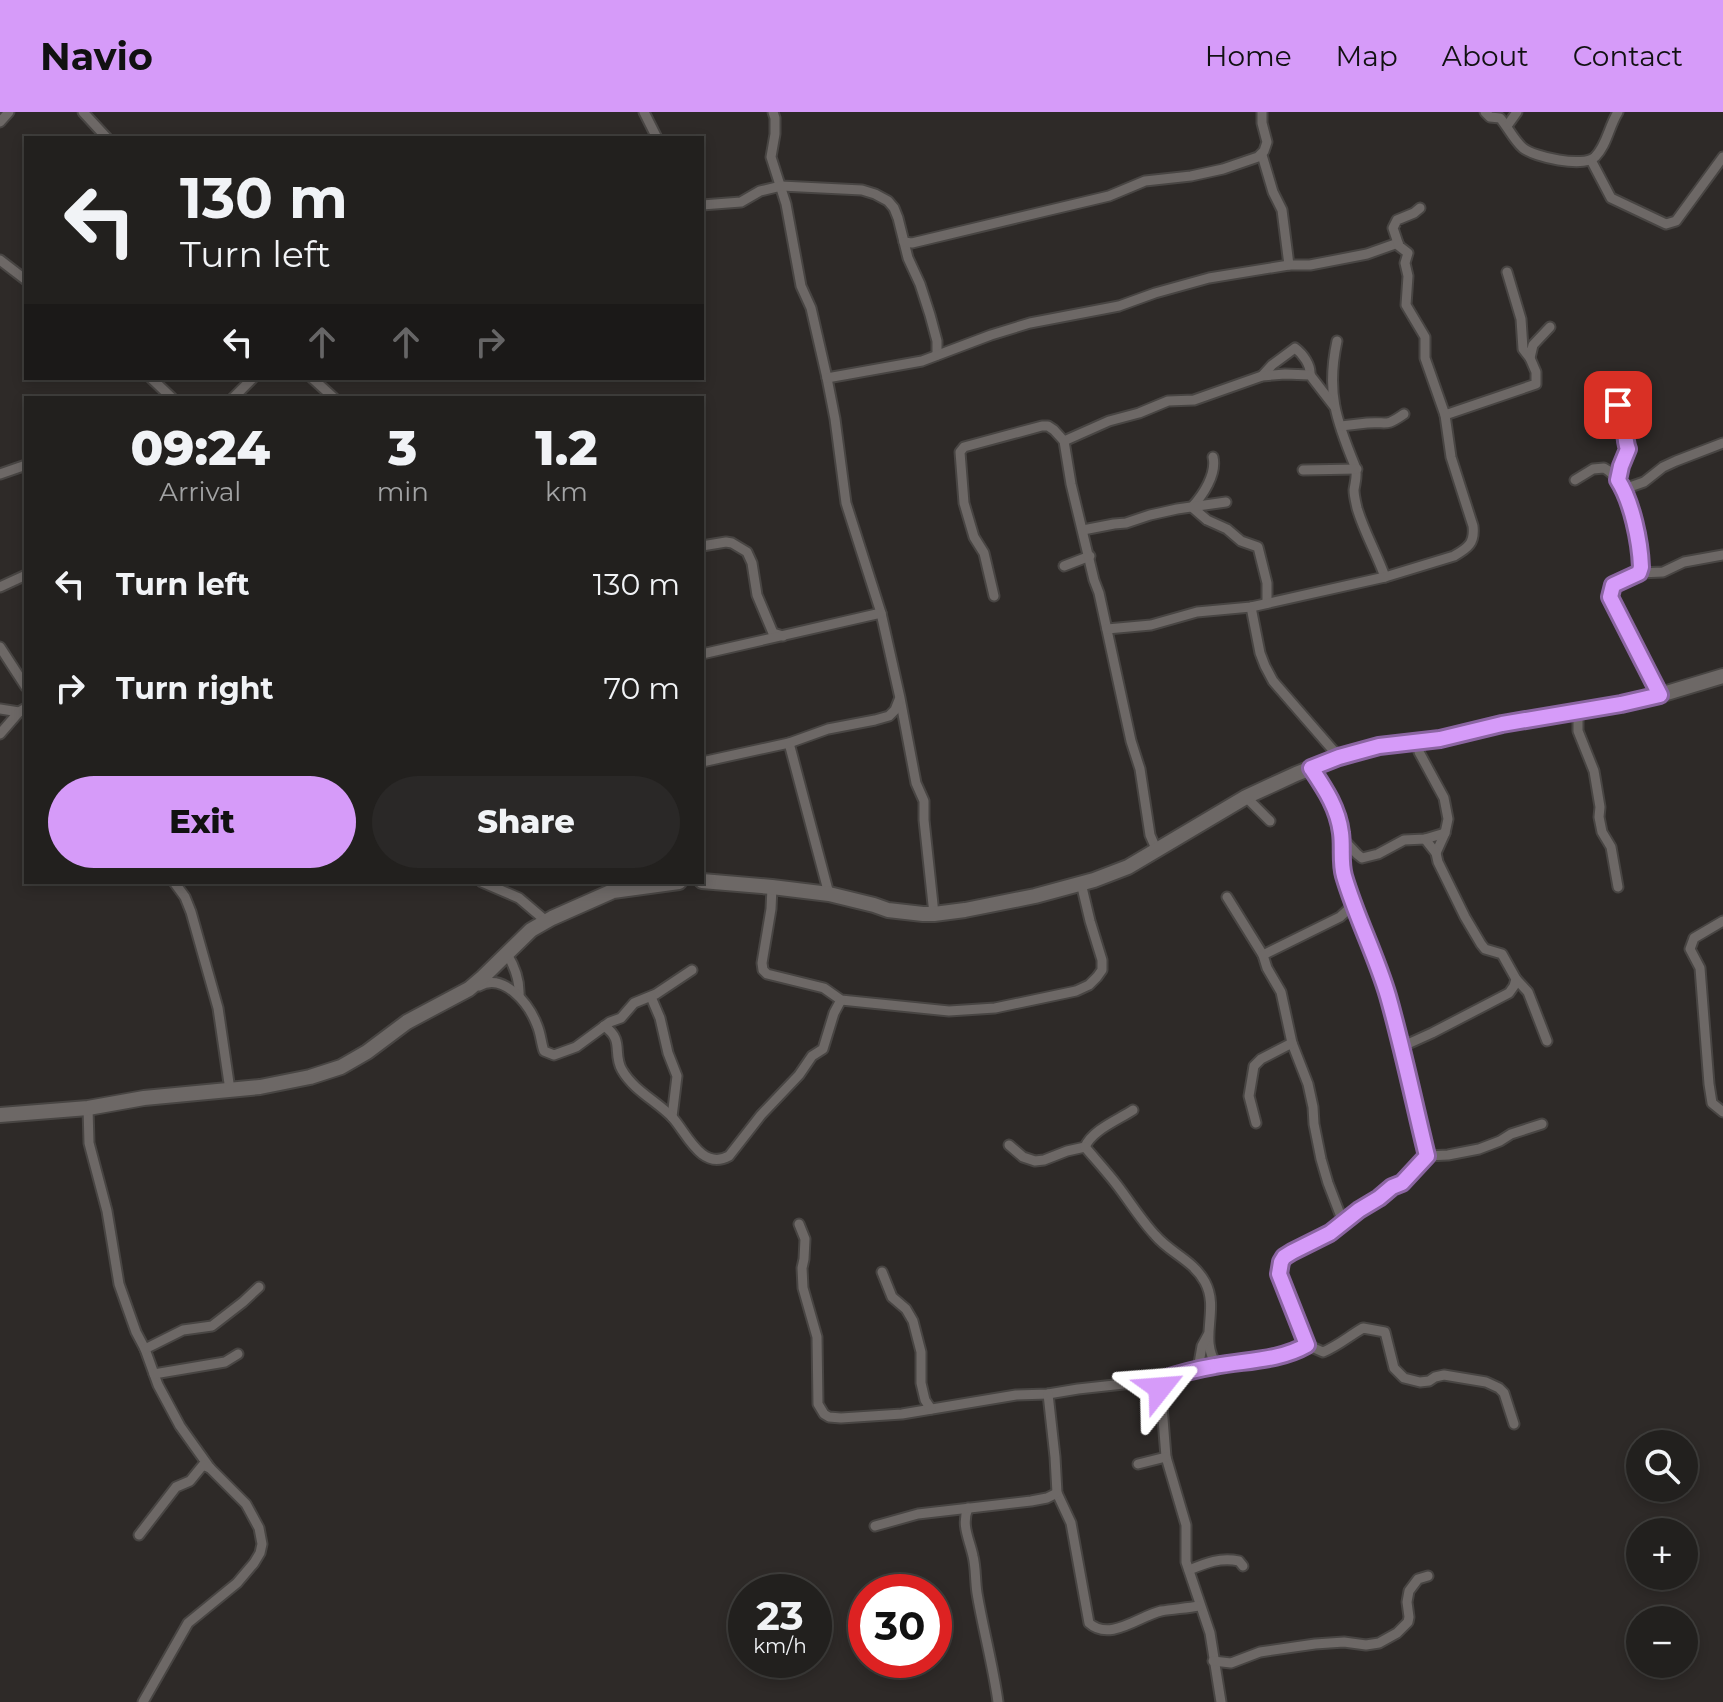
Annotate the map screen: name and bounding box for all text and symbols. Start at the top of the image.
text: Navio [40,33,153,80]
text: Home [1205,39,1292,73]
text: Map [1336,39,1398,73]
text: About [1442,39,1529,73]
text: Contact [1573,39,1683,73]
text: 130 m [180,164,348,232]
icon: left [48,168,152,272]
text: Turn left [180,232,331,276]
icon: left [216,320,260,364]
icon: ahead [300,320,344,364]
icon: ahead [384,320,428,364]
icon: right [468,320,512,364]
pin [1584,371,1652,439]
icon: arrive [1596,383,1640,427]
text: 09:24 [130,419,270,477]
text: 3 [388,419,417,477]
text: 1.2 [535,419,598,477]
text: Arrival [159,476,241,508]
text: min [377,476,429,508]
text: km [545,476,588,508]
icon: left [48,562,92,606]
text: Turn left [116,566,249,603]
text: 130 m [593,566,680,603]
icon: right [48,666,92,710]
text: Turn right [116,670,273,707]
text: 70 m [603,670,680,707]
button: Exit [48,776,356,868]
button: Share [372,776,680,868]
position arrow [1118,1346,1202,1430]
map controls [1626,1430,1698,1678]
button: search [1626,1430,1698,1502]
button: + [1626,1518,1698,1590]
speed limit sign: 30 [848,1574,952,1678]
text: 23 [756,1591,804,1640]
button: − [1626,1606,1698,1678]
text: km/h [753,1634,807,1658]

